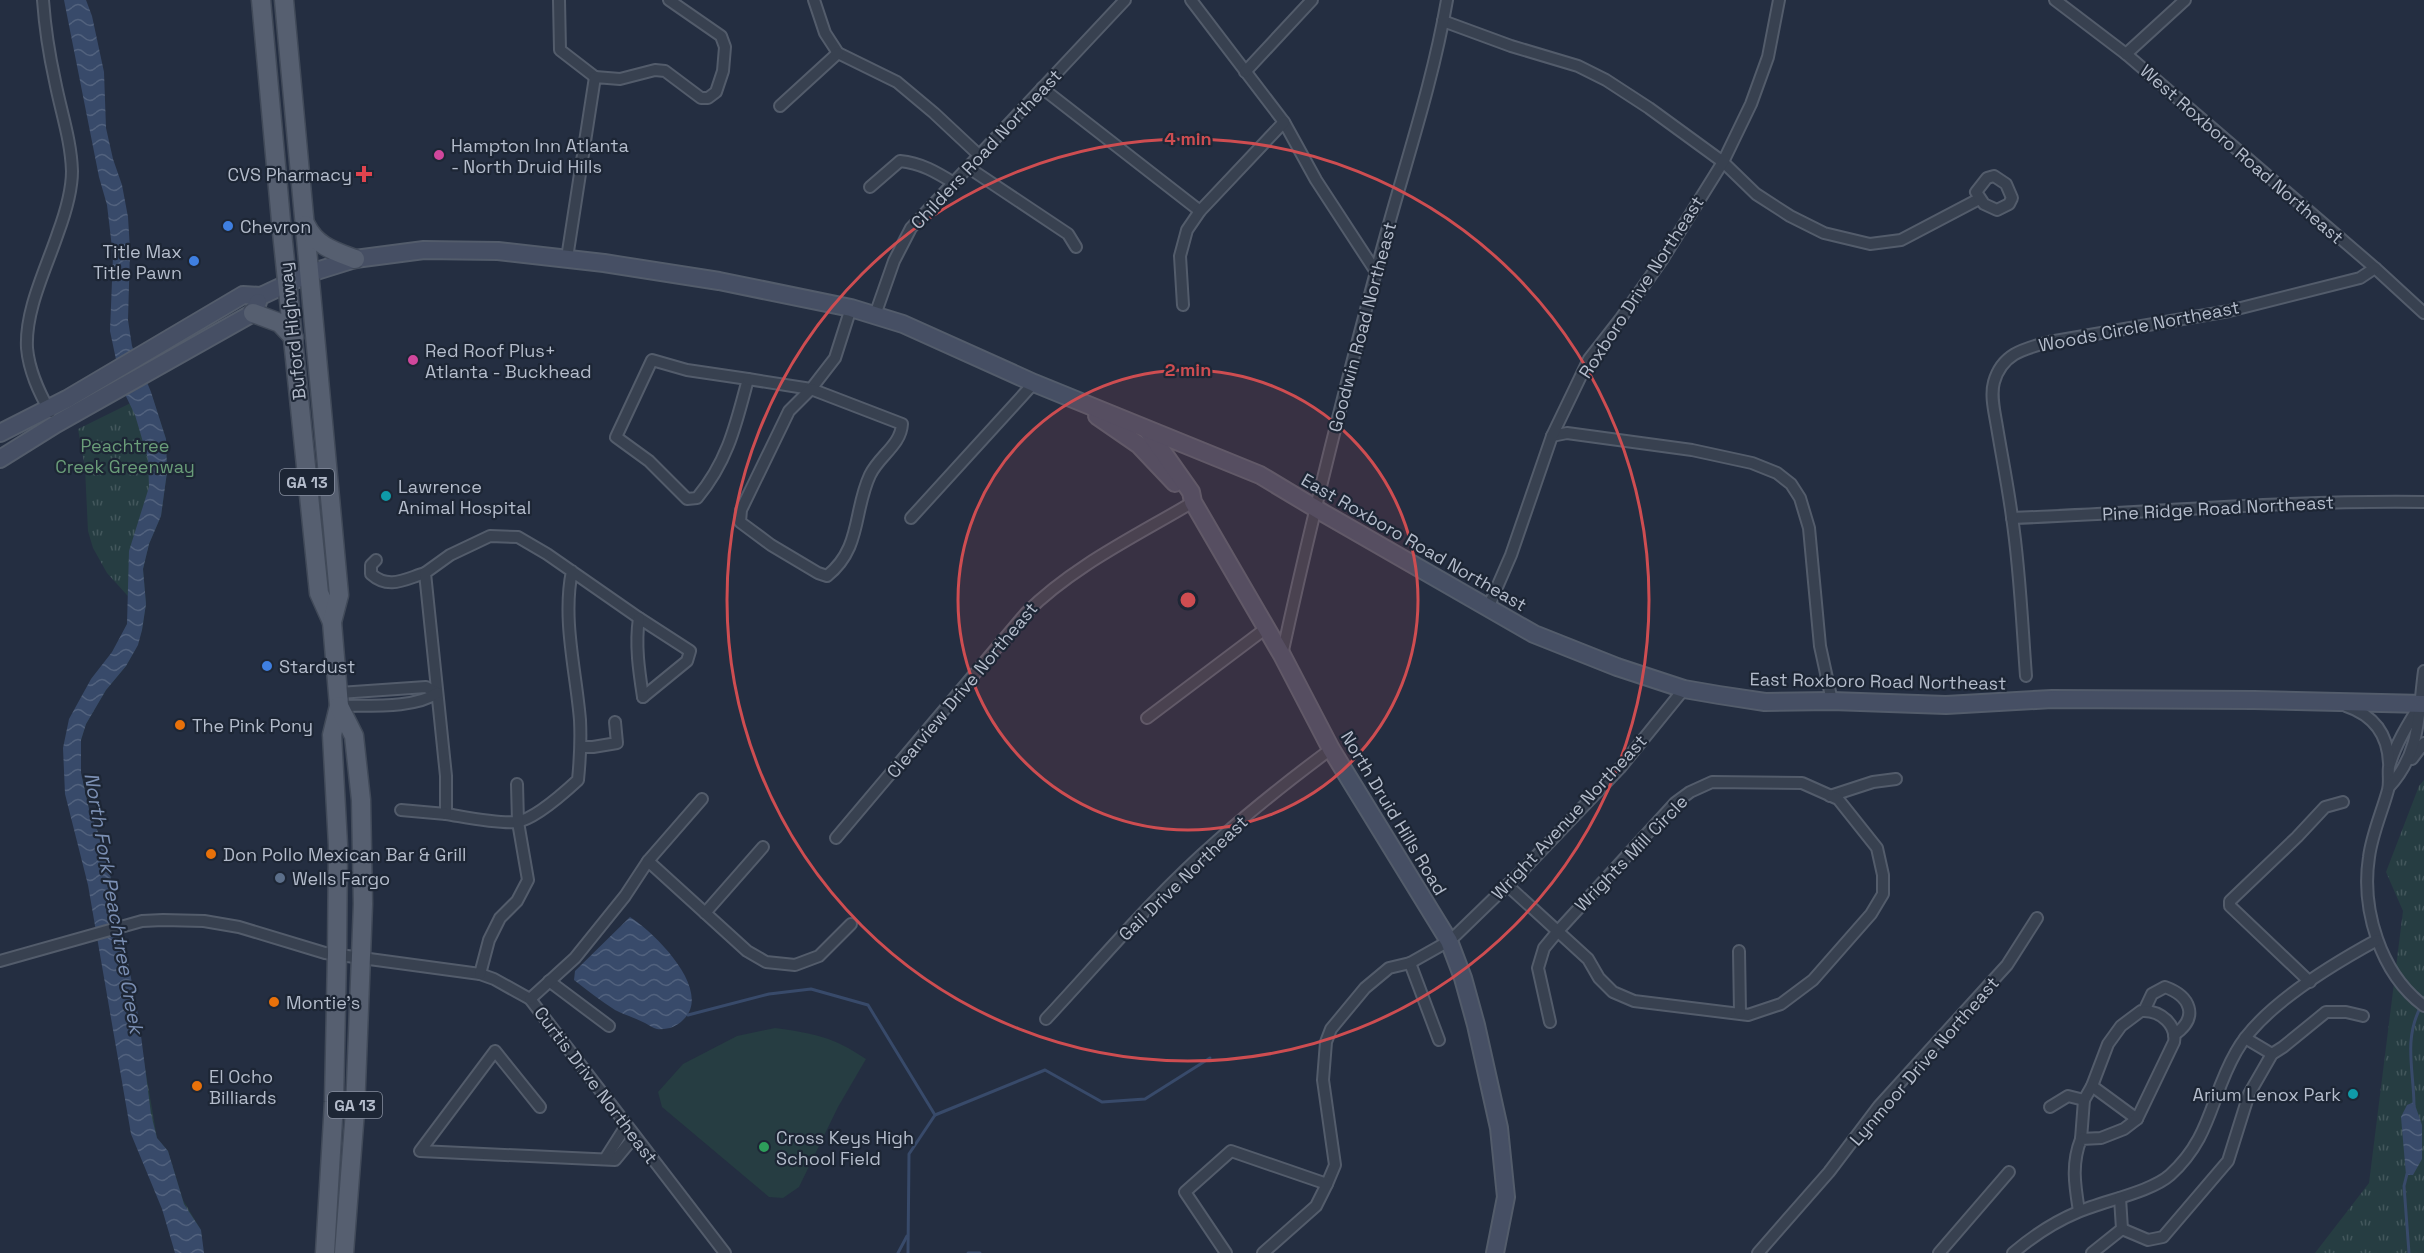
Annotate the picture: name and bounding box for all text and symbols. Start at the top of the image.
street label: West Roxboro Road Northeast [2135,59,2349,249]
street label: Childers Road Northeast [906,64,1066,234]
text: 4 min [1164,127,1212,150]
place label: Hampton Inn Atlanta - North Druid Hills [451,134,629,178]
marker: Hampton Inn Atlanta - North Druid Hills [432,148,446,162]
place label: CVS Pharmacy [228,163,352,186]
marker: CVS Pharmacy [357,167,371,181]
street label: Roxboro Drive Northeast [1573,191,1709,383]
place label: Chevron [240,215,311,238]
marker: Chevron [221,219,235,233]
street label: Goodwin Road Northeast [1323,219,1401,435]
place label: Title Max Title Pawn [93,240,182,284]
marker: Title Max Title Pawn [187,254,201,268]
street label: Buford Highway [273,261,311,401]
street label: Woods Circle Northeast [2037,295,2241,357]
place label: Red Roof Plus+ Atlanta - Buckhead [425,339,592,383]
marker: Red Roof Plus+ Atlanta - Buckhead [406,353,420,367]
text: 2 min [1165,358,1211,381]
park label: Peachtree Creek Greenway [55,434,195,478]
street label: East Roxboro Road Northeast [1297,468,1531,616]
road number: GA 13 [280,469,334,495]
place label: Lawrence Animal Hospital [398,475,531,519]
marker: Lawrence Animal Hospital [379,489,393,503]
street label: Pine Ridge Road Northeast [2101,490,2335,526]
centre of rings [1178,590,1198,610]
street label: Clearview Drive Northeast [882,597,1042,783]
place label: Stardust [279,655,355,678]
marker: Stardust [260,659,274,673]
street label: East Roxboro Road Northeast [1750,667,2006,695]
place label: The Pink Pony [192,714,313,737]
marker: The Pink Pony [173,718,187,732]
street label: North Druid Hills Road [1336,727,1452,899]
street label: Wright Avenue Northeast [1486,730,1652,904]
water label: North Fork Peachtree Creek [78,770,150,1038]
street label: Wrights Mill Circle [1569,790,1693,916]
street label: Gail Drive Northeast [1113,810,1253,946]
place label: Don Pollo Mexican Bar & Grill [223,843,467,866]
marker: Don Pollo Mexican Bar & Grill [204,847,218,861]
place label: Wells Fargo [292,867,390,890]
marker: Wells Fargo [273,871,287,885]
street label: Lynmoor Drive Northeast [1844,972,2004,1150]
place label: Montie's [286,991,360,1014]
marker: Montie's [267,995,281,1009]
street label: Curtis Drive Northeast [529,1002,663,1168]
place label: El Ocho Billiards [209,1065,276,1109]
marker: El Ocho Billiards [190,1079,204,1093]
place label: Arium Lenox Park [2193,1083,2341,1106]
marker: Arium Lenox Park [2346,1087,2360,1101]
road number: GA 13 [328,1092,382,1118]
place label: Cross Keys High School Field [776,1126,914,1170]
marker: Cross Keys High School Field [757,1140,771,1154]

